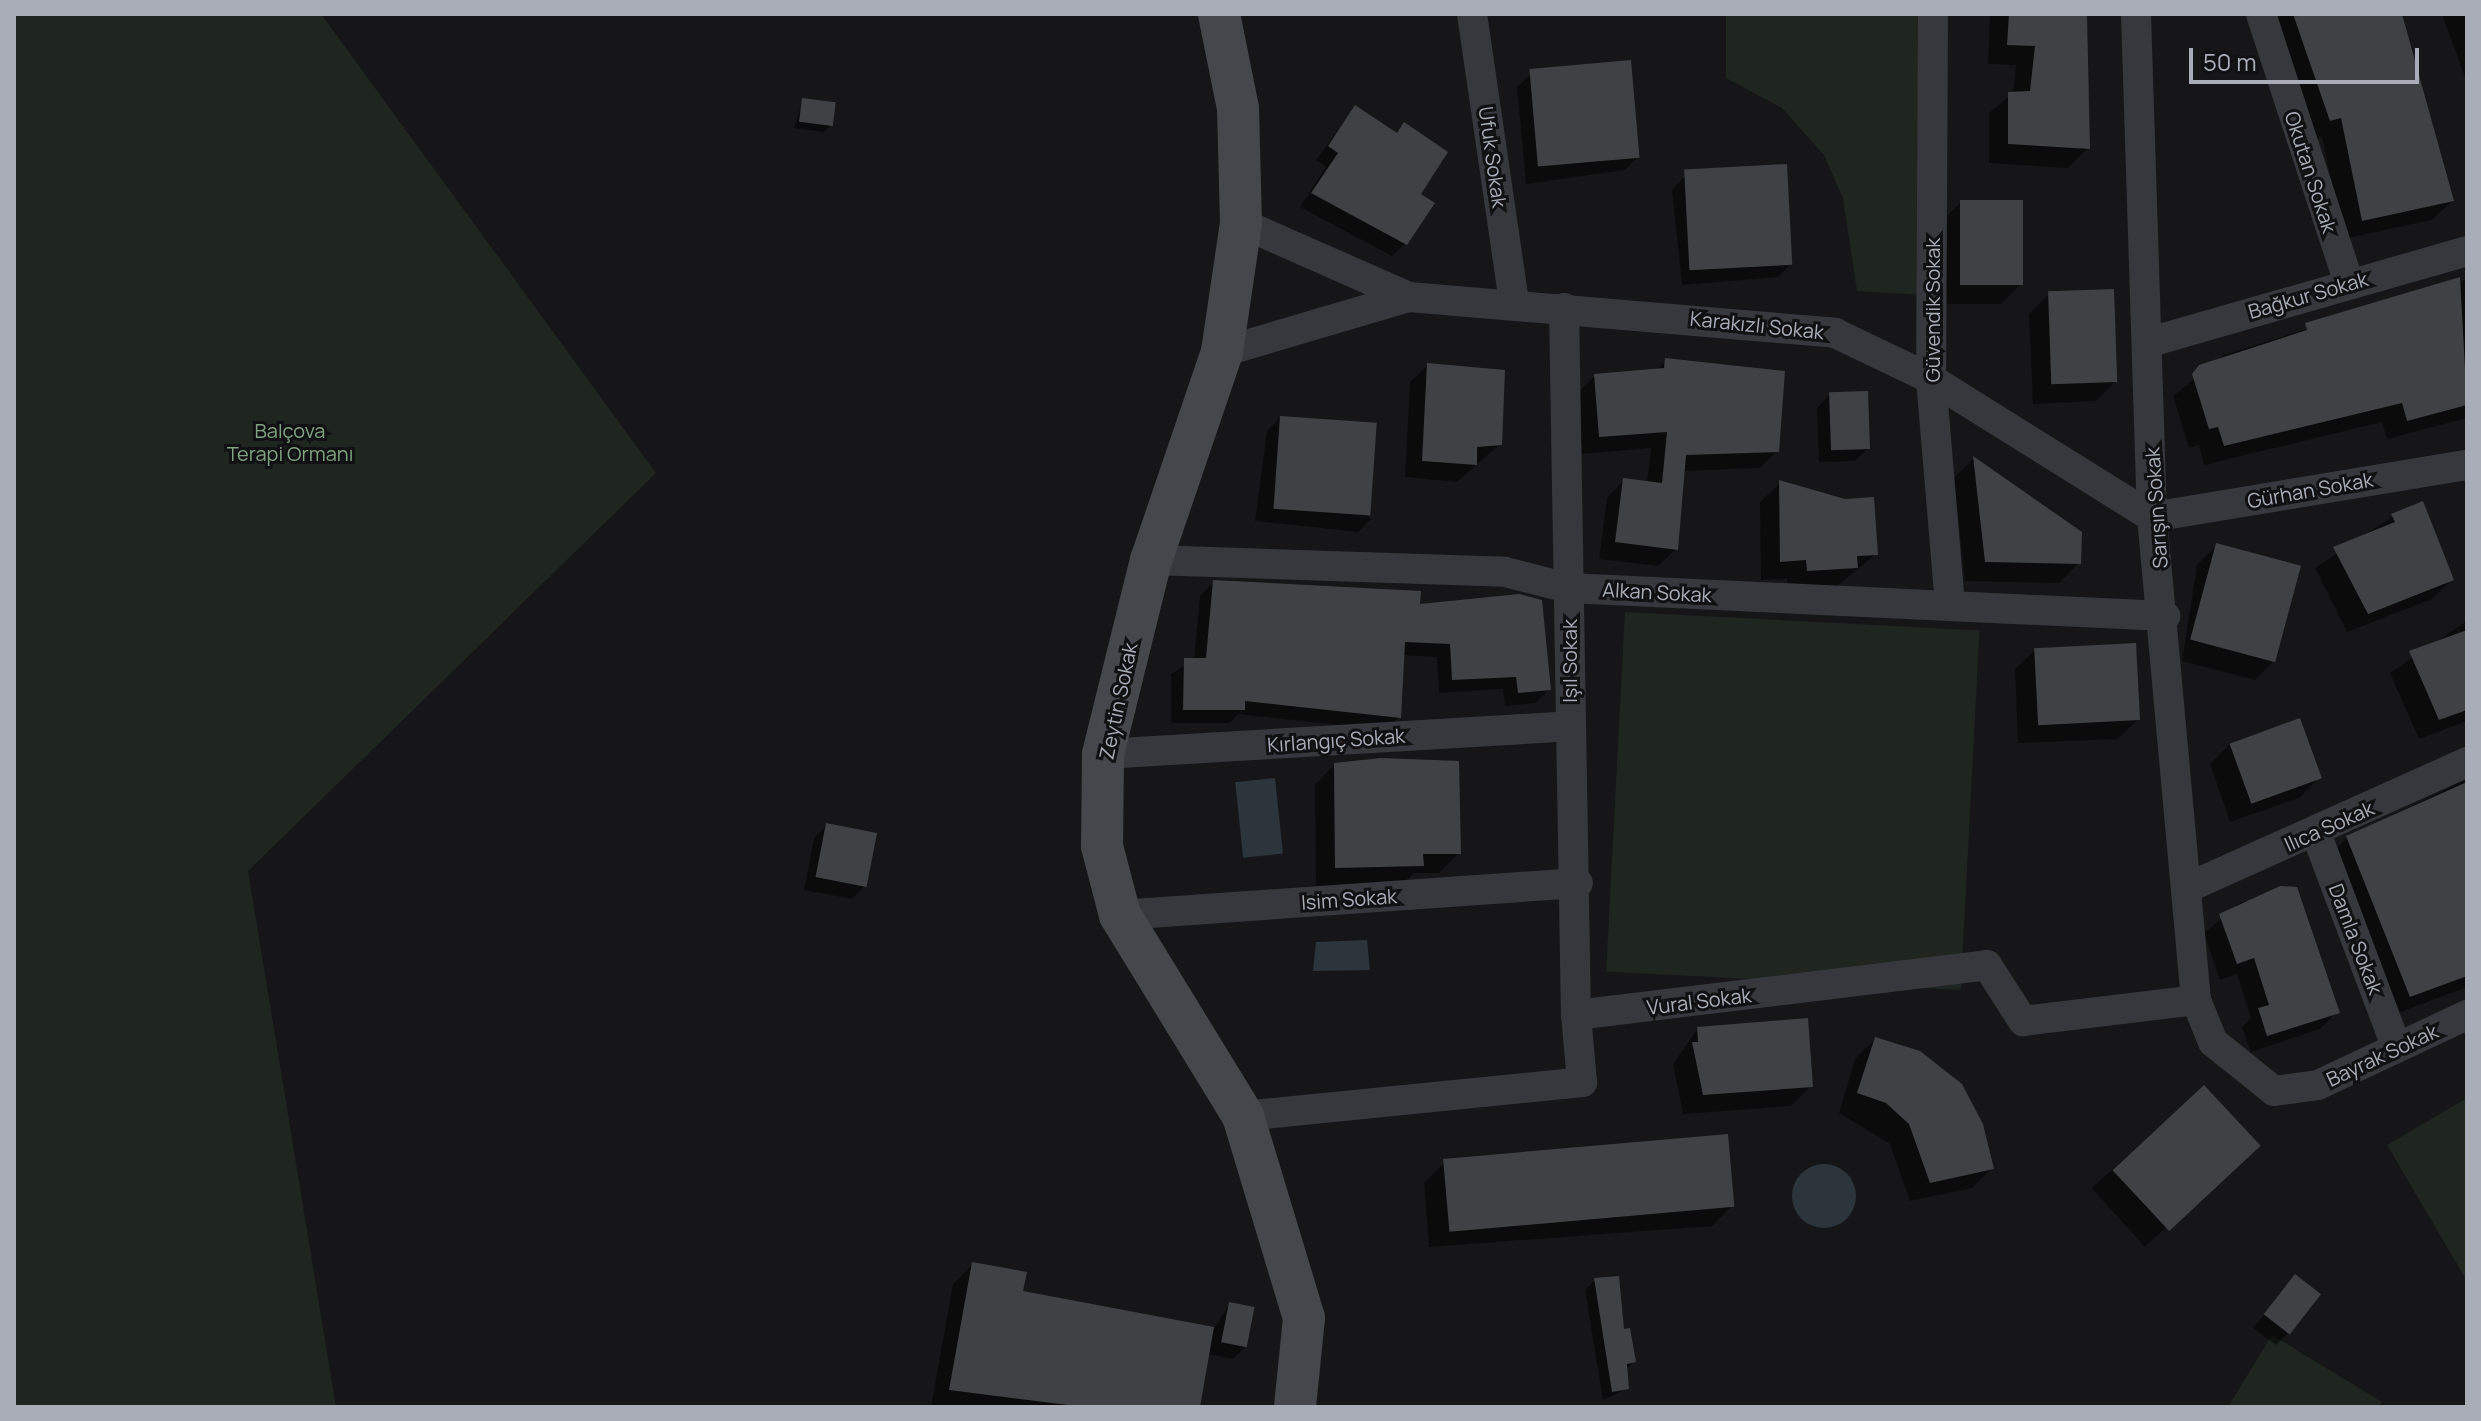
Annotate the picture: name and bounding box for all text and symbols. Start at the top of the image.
scale bar [2193,32,2423,82]
text: 50 m [2203,45,2257,78]
street label: Ufuk Sokak [1474,105,1512,209]
street label: Okutan Sokak [2280,108,2342,236]
street label: Güvendik Sokak [1920,238,1944,382]
street label: Bağkur Sokak [2245,266,2371,324]
street label: Karakızlı Sokak [1689,306,1825,344]
park label: Balçova Terapi Ormanı [227,419,353,466]
street label: Sarışın Sokak [2140,447,2172,569]
street label: Gürhan Sokak [2245,467,2375,513]
street label: Alkan Sokak [1602,577,1712,607]
street label: Işıl Sokak [1557,619,1581,703]
street label: Zeytin Sokak [1094,640,1142,762]
street label: Kırlangıç Sokak [1266,723,1406,757]
street label: Ilıca Sokak [2281,796,2377,856]
street label: Damla Sokak [2324,880,2388,998]
street label: Isim Sokak [1300,884,1398,914]
street label: Vural Sokak [1645,983,1753,1019]
street label: Bayrak Sokak [2322,1019,2442,1091]

